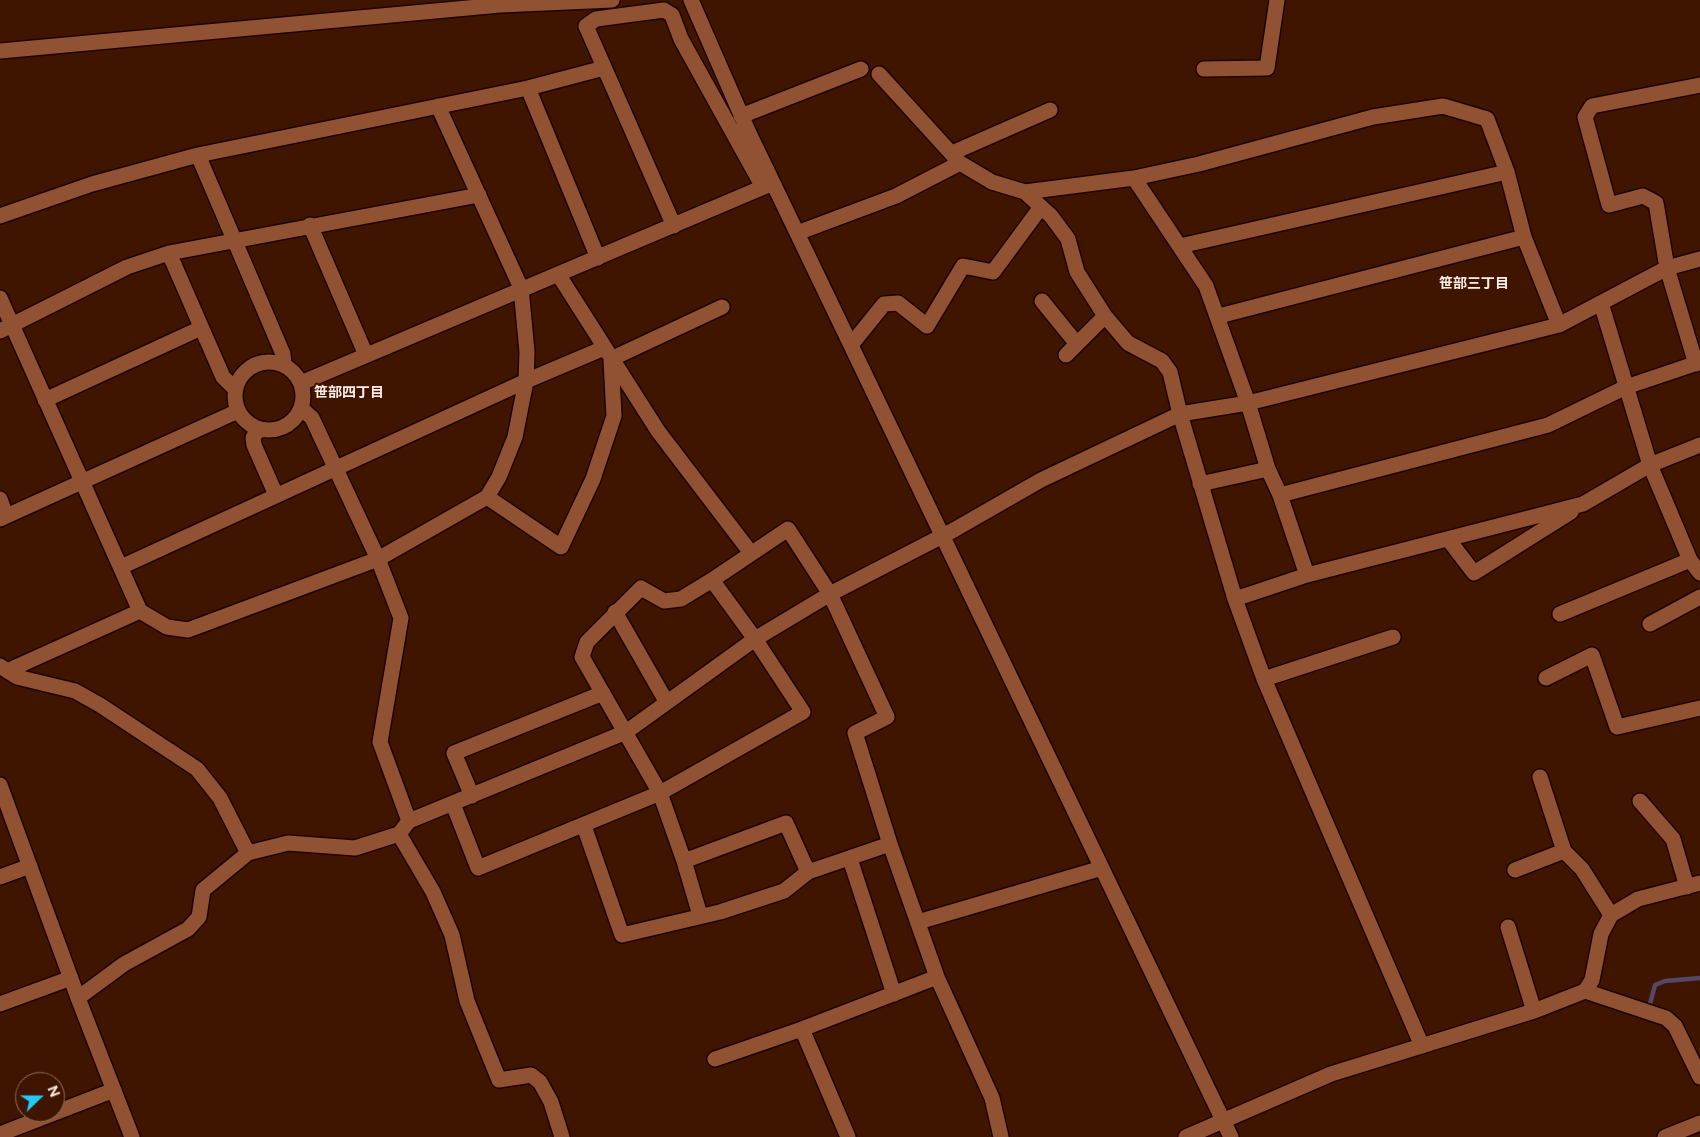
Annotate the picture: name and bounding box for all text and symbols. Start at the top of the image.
district label: 笹部三丁目 [1439,276,1509,292]
district label: 笹部四丁目 [314,385,384,401]
north arrow [15,1072,65,1122]
text: N [44,1083,63,1100]

